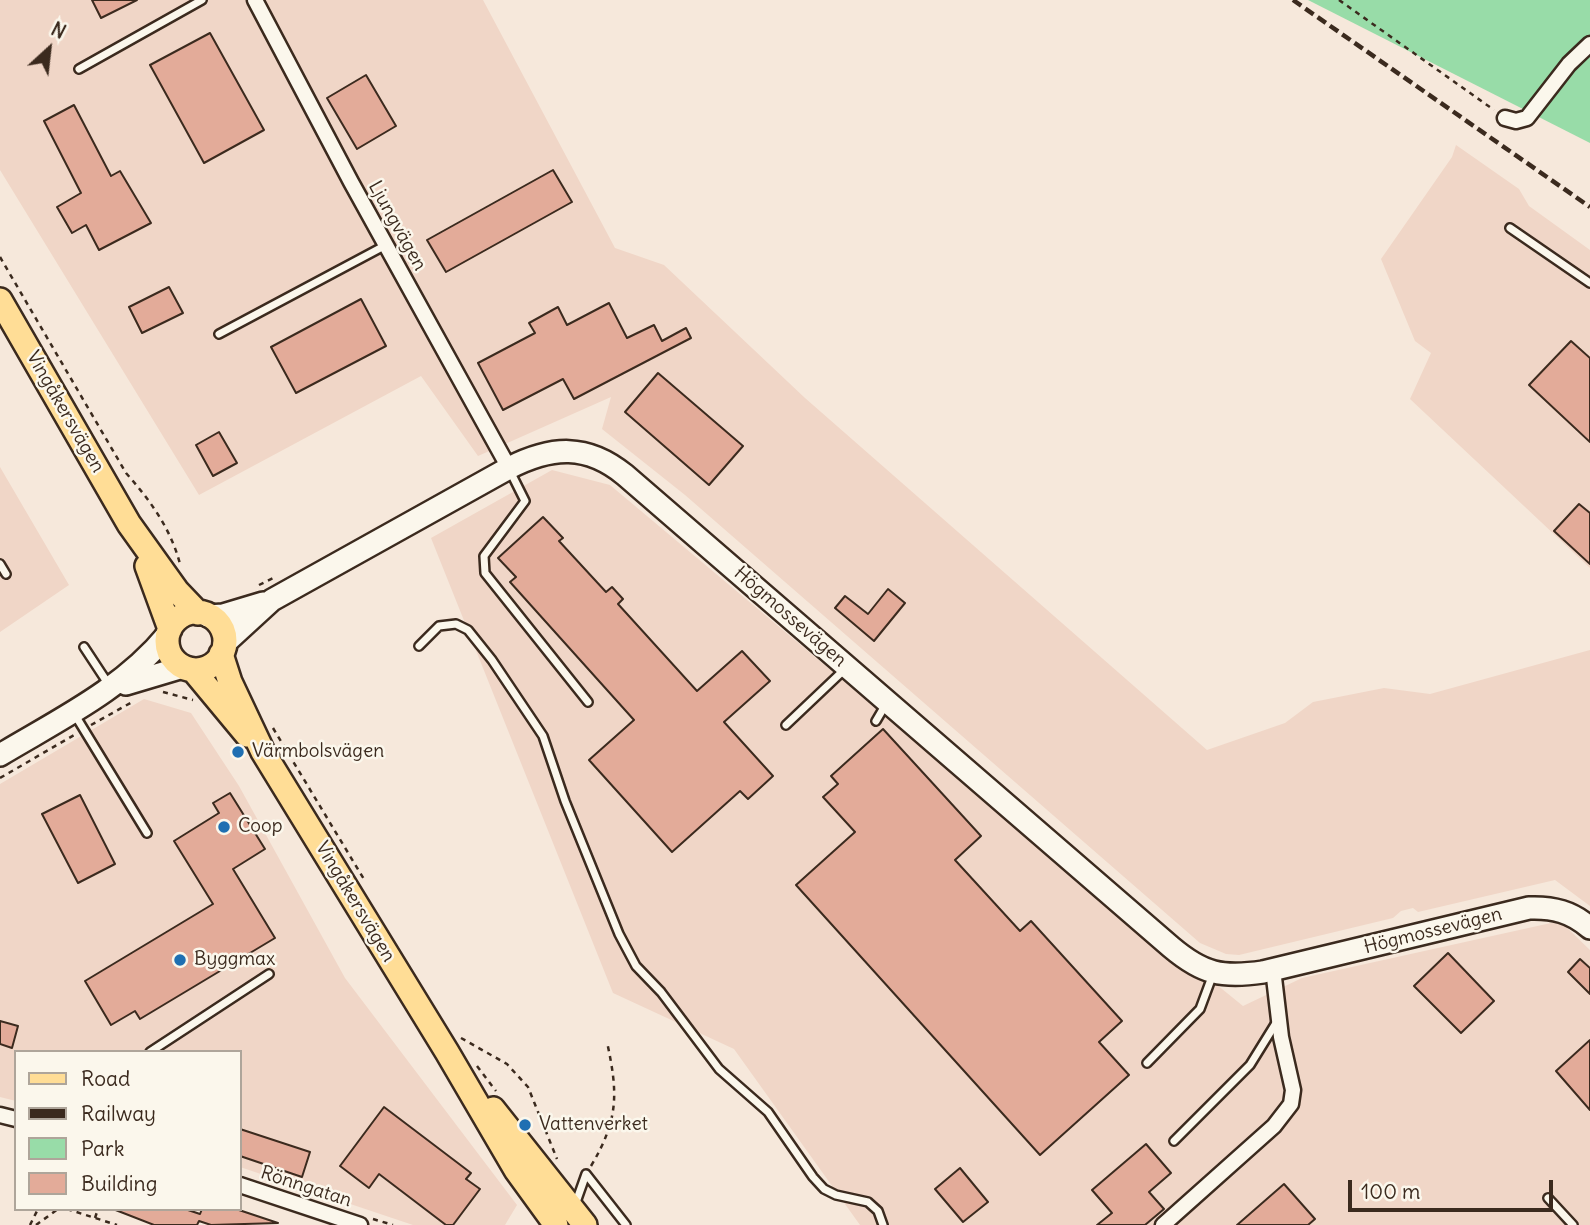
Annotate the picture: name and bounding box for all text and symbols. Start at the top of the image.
north arrow [14,14,84,84]
text: N [47,17,70,44]
street label: Ljungvägen [363,177,431,275]
street label: Vingåkersvägen [21,347,109,477]
street label: Högmossevägen [729,562,851,672]
place label: Värmbolsvägen [252,741,384,763]
marker: Värmbolsvägen [230,744,246,760]
place label: Coop [238,816,282,838]
marker: Coop [216,819,232,835]
street label: Vingåkersvägen [310,838,400,966]
street label: Högmossevägen [1362,903,1504,959]
place label: Byggmax [194,949,275,971]
marker: Byggmax [172,952,188,968]
legend [14,1050,242,1211]
text: Road [81,1065,130,1092]
text: Railway [81,1100,156,1127]
place label: Vattenverket [539,1114,648,1136]
marker: Vattenverket [517,1117,533,1133]
text: Park [81,1135,124,1162]
street label: Rönngatan [258,1162,354,1212]
scale bar [1352,1166,1557,1210]
text: Building [81,1170,157,1197]
text: 100 m [1361,1178,1420,1205]

